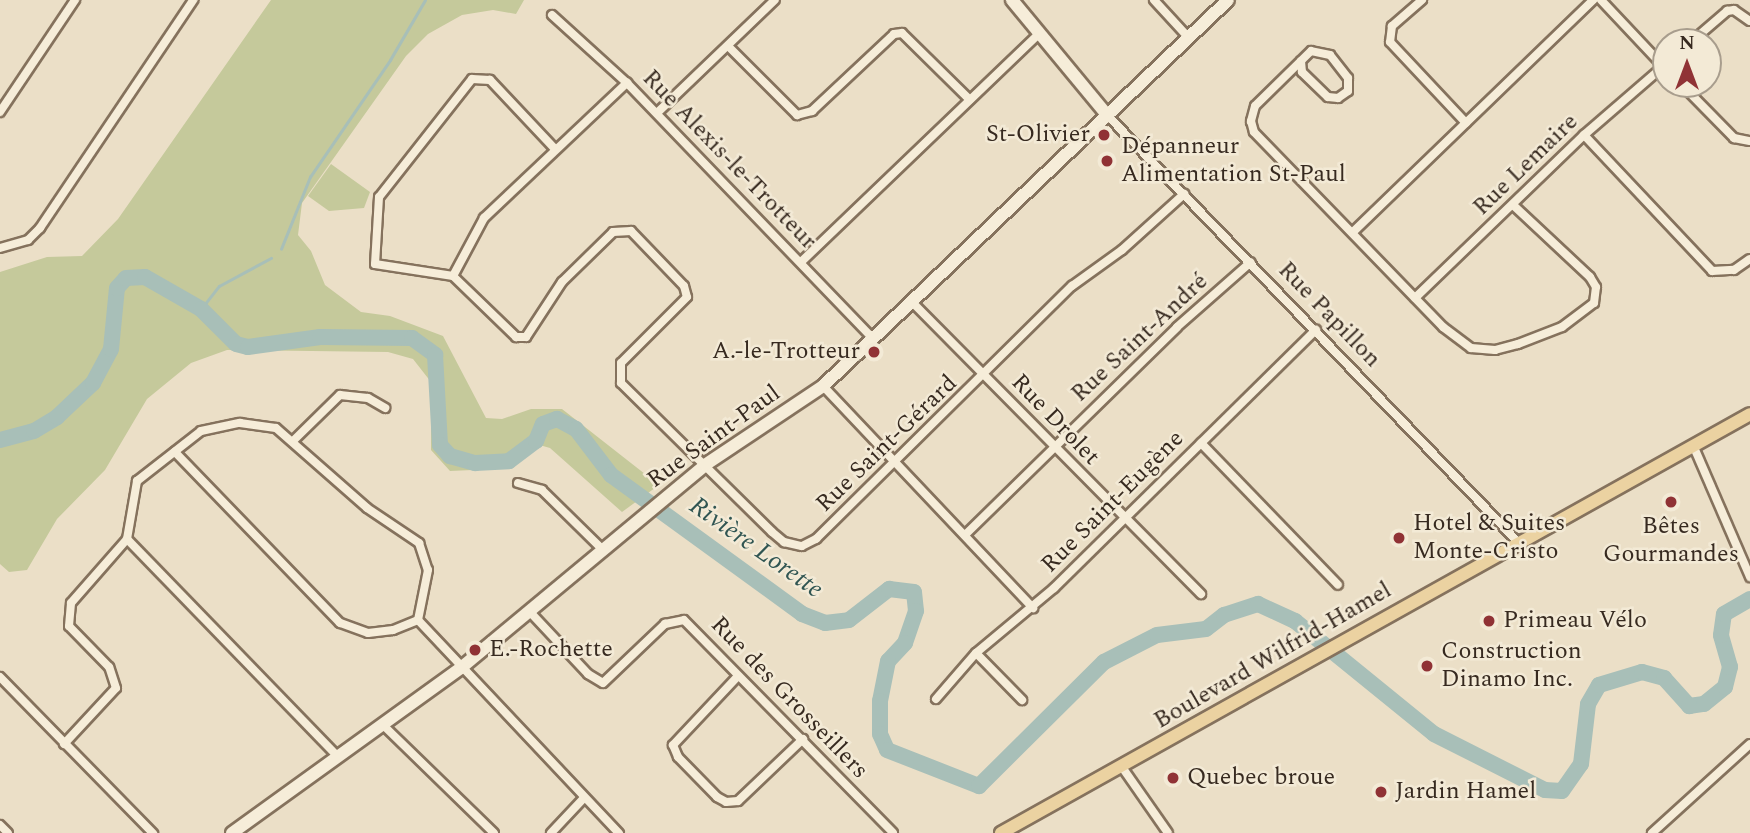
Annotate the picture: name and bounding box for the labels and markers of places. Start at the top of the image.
place label: St-Olivier [986,121,1090,149]
marker: St-Olivier [1096,127,1112,143]
place label: Dépanneur Alimentation St-Paul [1121,133,1346,189]
marker: Dépanneur Alimentation St-Paul [1099,153,1115,169]
place label: A.-le-Trotteur [712,338,860,366]
marker: A.-le-Trotteur [866,344,882,360]
marker: Bêtes Gourmandes [1663,494,1679,510]
place label: Hotel & Suites Monte-Cristo [1413,510,1565,566]
place label: Bêtes Gourmandes [1603,513,1739,569]
marker: Hotel & Suites Monte-Cristo [1391,530,1407,546]
place label: Primeau Vélo [1503,607,1647,635]
marker: Primeau Vélo [1481,613,1497,629]
place label: E.-Rochette [489,636,613,664]
place label: Construction Dinamo Inc. [1441,638,1582,694]
marker: E.-Rochette [467,642,483,658]
marker: Construction Dinamo Inc. [1419,658,1435,674]
place label: Quebec broue [1187,764,1335,792]
marker: Quebec broue [1165,770,1181,786]
place label: Jardin Hamel [1395,778,1536,806]
marker: Jardin Hamel [1373,784,1389,800]

